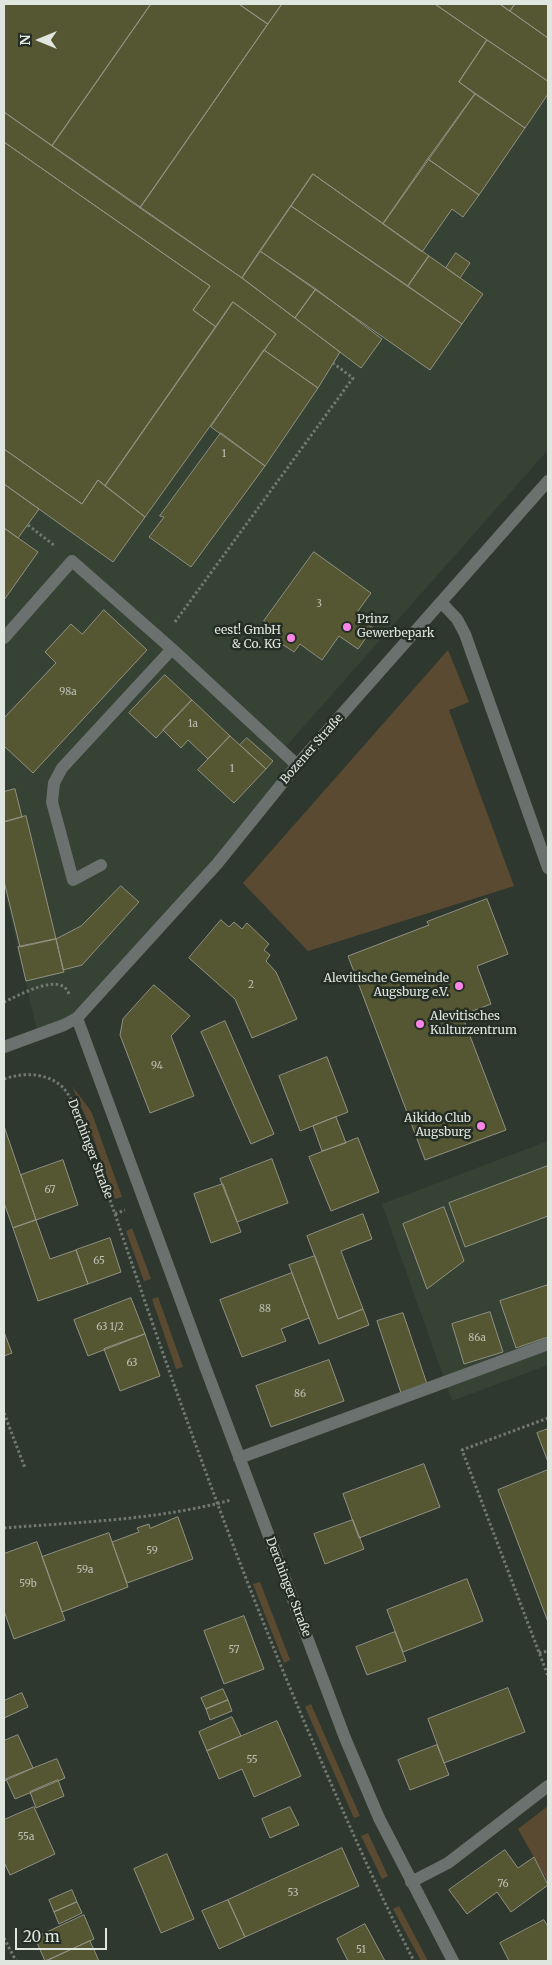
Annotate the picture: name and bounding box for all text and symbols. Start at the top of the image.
north arrow [15,15,65,65]
text: N [16,34,34,46]
house number: 1 [222,448,226,460]
house number: 3 [316,598,322,610]
place label: Prinz Gewerbepark [357,613,434,641]
marker: Prinz Gewerbepark [341,621,353,633]
place label: eest! GmbH & Co. KG [214,624,281,652]
marker: eest! GmbH & Co. KG [285,632,297,644]
house number: 98a [59,686,77,698]
street label: Bozener Straße [278,711,346,787]
house number: 1a [188,718,198,730]
house number: 1 [230,763,234,775]
place label: Alevitische Gemeinde Augsburg e.V. [323,972,449,1000]
house number: 2 [248,979,254,991]
marker: Alevitische Gemeinde Augsburg e.V. [453,980,465,992]
place label: Alevitisches Kulturzentrum [430,1010,517,1038]
marker: Alevitisches Kulturzentrum [414,1018,426,1030]
house number: 94 [151,1060,163,1072]
street label: Derchinger Straße [64,1097,116,1201]
place label: Aikido Club Augsburg [404,1112,471,1140]
marker: Aikido Club Augsburg [475,1120,487,1132]
house number: 67 [45,1184,55,1196]
house number: 65 [93,1255,105,1267]
house number: 88 [259,1303,271,1315]
house number: 63 1/2 [96,1321,124,1333]
house number: 86a [468,1332,486,1344]
house number: 63 [126,1357,138,1369]
house number: 86 [294,1388,306,1400]
street label: Derchinger Straße [262,1535,314,1639]
house number: 59 [146,1545,158,1557]
house number: 59a [77,1564,93,1576]
house number: 59b [19,1578,37,1590]
house number: 57 [228,1644,240,1656]
house number: 55 [246,1754,258,1766]
house number: 55a [18,1831,34,1843]
house number: 76 [497,1878,509,1890]
house number: 53 [287,1887,299,1899]
scale bar [18,1918,110,1950]
text: 20 m [23,1927,60,1946]
house number: 51 [356,1944,366,1956]

